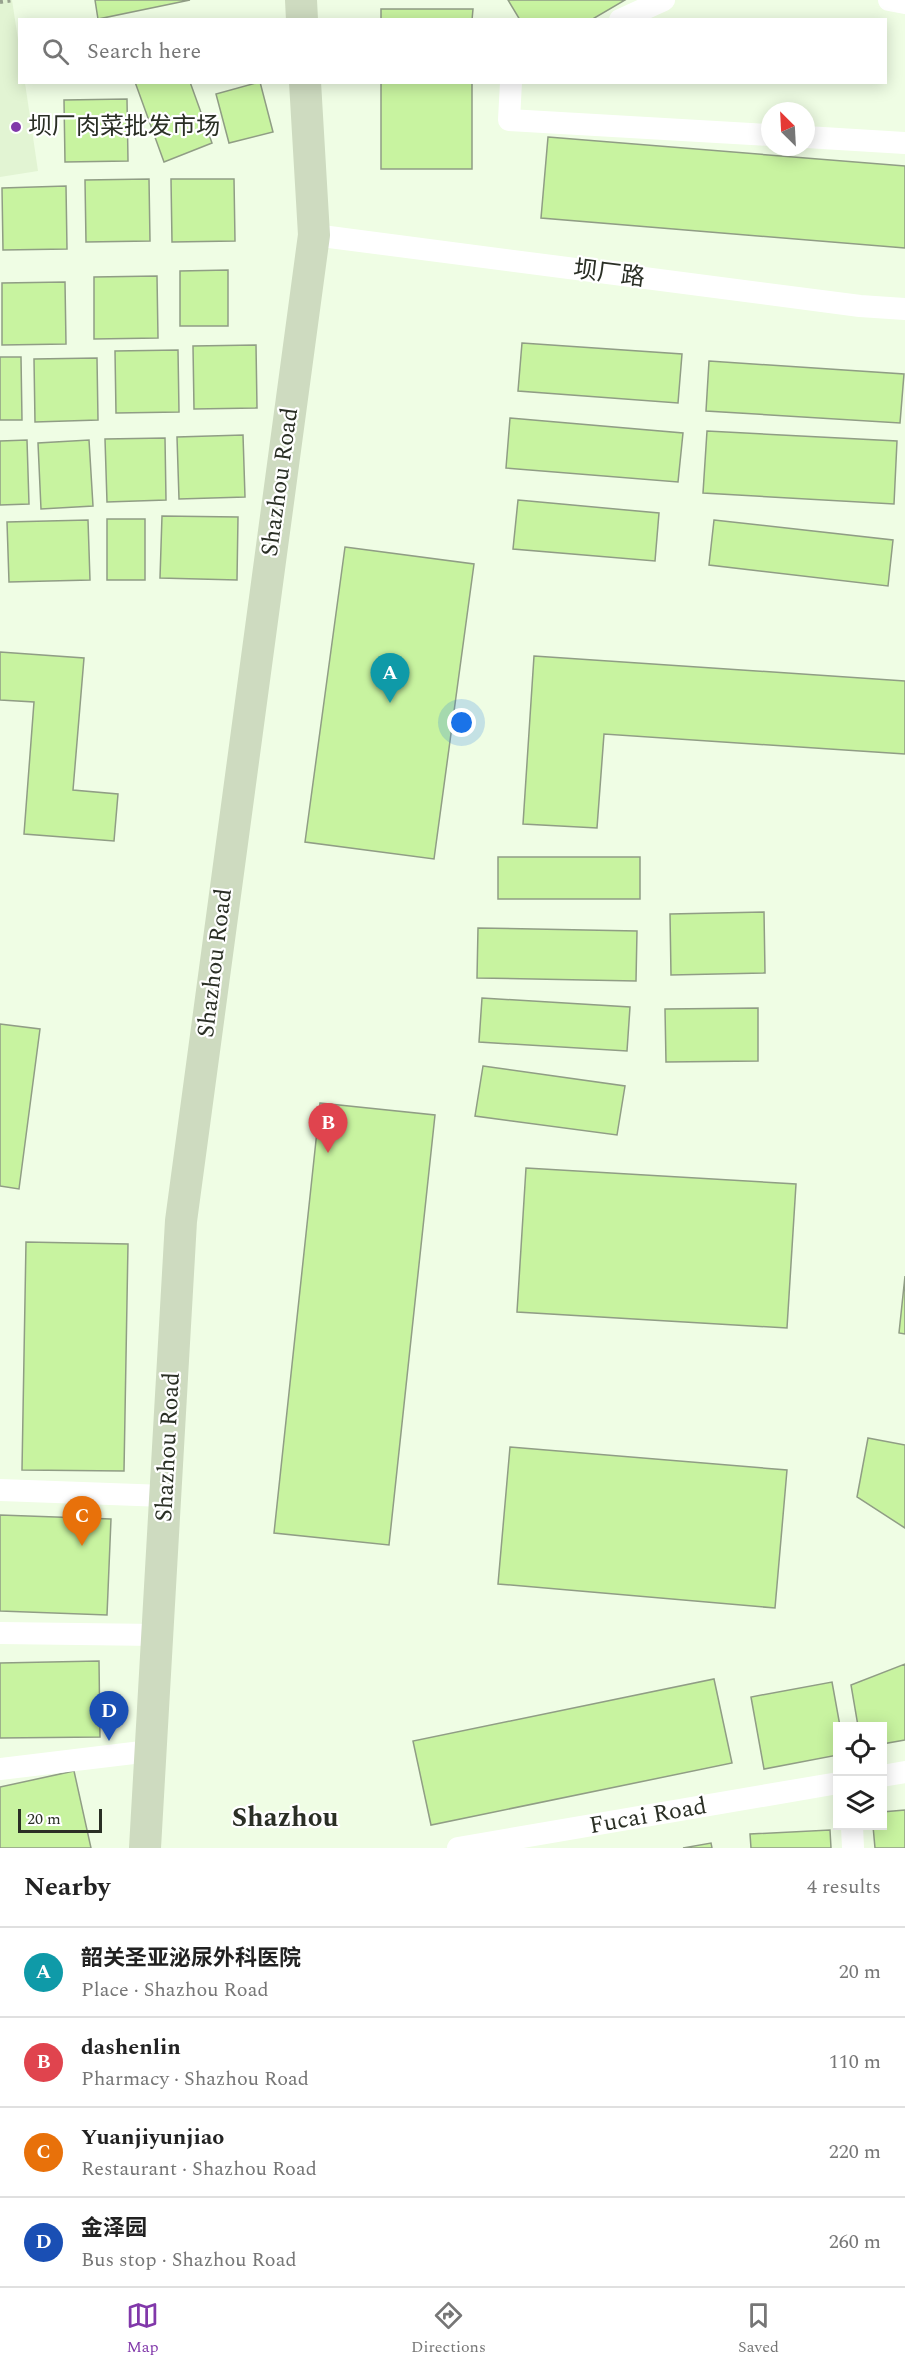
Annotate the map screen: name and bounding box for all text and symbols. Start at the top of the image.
search box [18,18,887,84]
icon: search [39,35,72,68]
text: Search here [87,35,201,68]
north arrow [761,102,815,156]
place label: 坝厂肉菜批发市场 [28,109,220,145]
marker: 坝厂肉菜批发市场 [9,120,23,134]
street label: 坝厂路 [571,252,647,296]
street label: Shazhou Road [252,405,308,559]
pin: A [370,654,410,703]
your location [447,708,476,737]
street label: Shazhou Road [188,886,242,1040]
pin: B [308,1104,348,1153]
street label: Shazhou Road [146,1371,190,1523]
pin: C [62,1496,101,1546]
pin: D [90,1692,128,1741]
map controls [833,1722,887,1830]
button: locate [833,1722,887,1776]
button: layers [833,1776,887,1830]
street label: Fucai Road [586,1788,710,1844]
district label: Shazhou [232,1797,338,1839]
scale bar [18,1806,102,1834]
text: 20 m [27,1807,61,1831]
text: Nearby [24,1867,110,1907]
text: 4 results [807,1872,881,1902]
text: 韶关圣亚泌尿外科医院 [81,1942,301,1975]
text: A [36,1957,51,1987]
text: 20 m [839,1957,881,1987]
text: Place · Shazhou Road [81,1975,269,2005]
text: dashenlin [81,2031,181,2064]
text: B [36,2047,51,2077]
text: 110 m [829,2047,881,2077]
text: Pharmacy · Shazhou Road [81,2064,309,2094]
text: Yuanjiyunjiao [81,2121,224,2154]
text: C [36,2137,51,2167]
text: 220 m [829,2137,881,2167]
text: Restaurant · Shazhou Road [81,2154,317,2184]
text: 金泽园 [81,2212,147,2245]
text: D [35,2227,52,2257]
text: 260 m [829,2227,881,2257]
text: Bus stop · Shazhou Road [81,2245,297,2275]
tab: Map [126,2299,159,2359]
tab: Directions [411,2299,486,2359]
tab: Saved [738,2299,779,2359]

